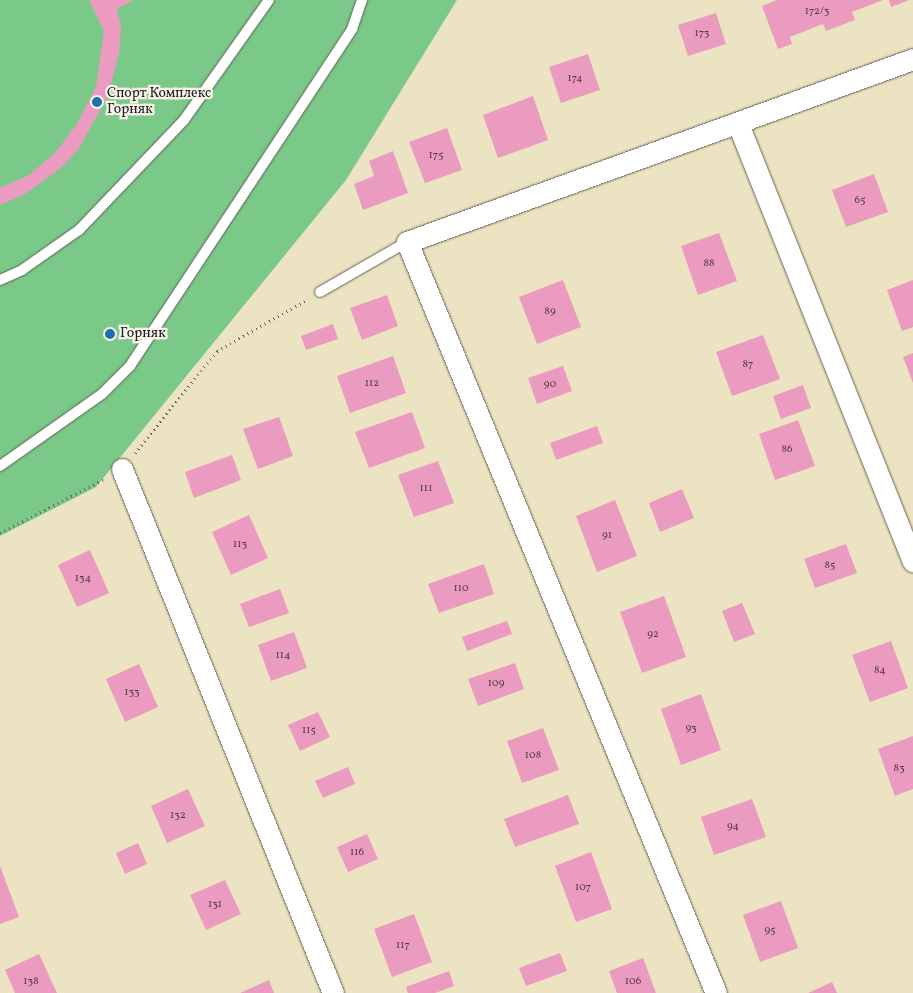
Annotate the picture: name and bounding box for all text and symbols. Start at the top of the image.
house number: 172/3 [805,5,829,19]
house number: 173 [695,27,709,41]
house number: 174 [567,72,583,86]
place label: Спорт Комплекс Горняк [107,86,211,118]
marker: Спорт Комплекс Горняк [91,96,103,108]
house number: 175 [429,149,443,163]
house number: 65 [855,194,865,208]
house number: 88 [703,257,715,271]
house number: 89 [544,305,556,319]
place label: Горняк [120,326,166,342]
marker: Горняк [104,328,116,340]
house number: 87 [743,358,753,372]
house number: 112 [365,377,379,391]
house number: 90 [544,378,556,392]
house number: 86 [781,443,793,457]
house number: 111 [420,482,432,496]
house number: 91 [602,529,612,543]
house number: 113 [233,538,247,552]
house number: 85 [825,559,835,573]
house number: 134 [75,572,91,586]
house number: 110 [453,582,469,596]
house number: 92 [647,628,659,642]
house number: 114 [275,649,291,663]
house number: 84 [874,664,886,678]
house number: 109 [488,677,504,691]
house number: 133 [124,686,140,700]
house number: 93 [685,722,697,736]
house number: 115 [302,724,316,738]
house number: 108 [525,749,541,763]
house number: 83 [893,762,905,776]
house number: 132 [170,809,186,823]
house number: 94 [727,820,739,834]
house number: 116 [350,846,364,860]
house number: 107 [575,881,591,895]
house number: 131 [208,898,222,912]
house number: 95 [765,924,775,938]
house number: 117 [396,939,410,953]
house number: 138 [23,975,39,989]
house number: 106 [625,975,641,989]

